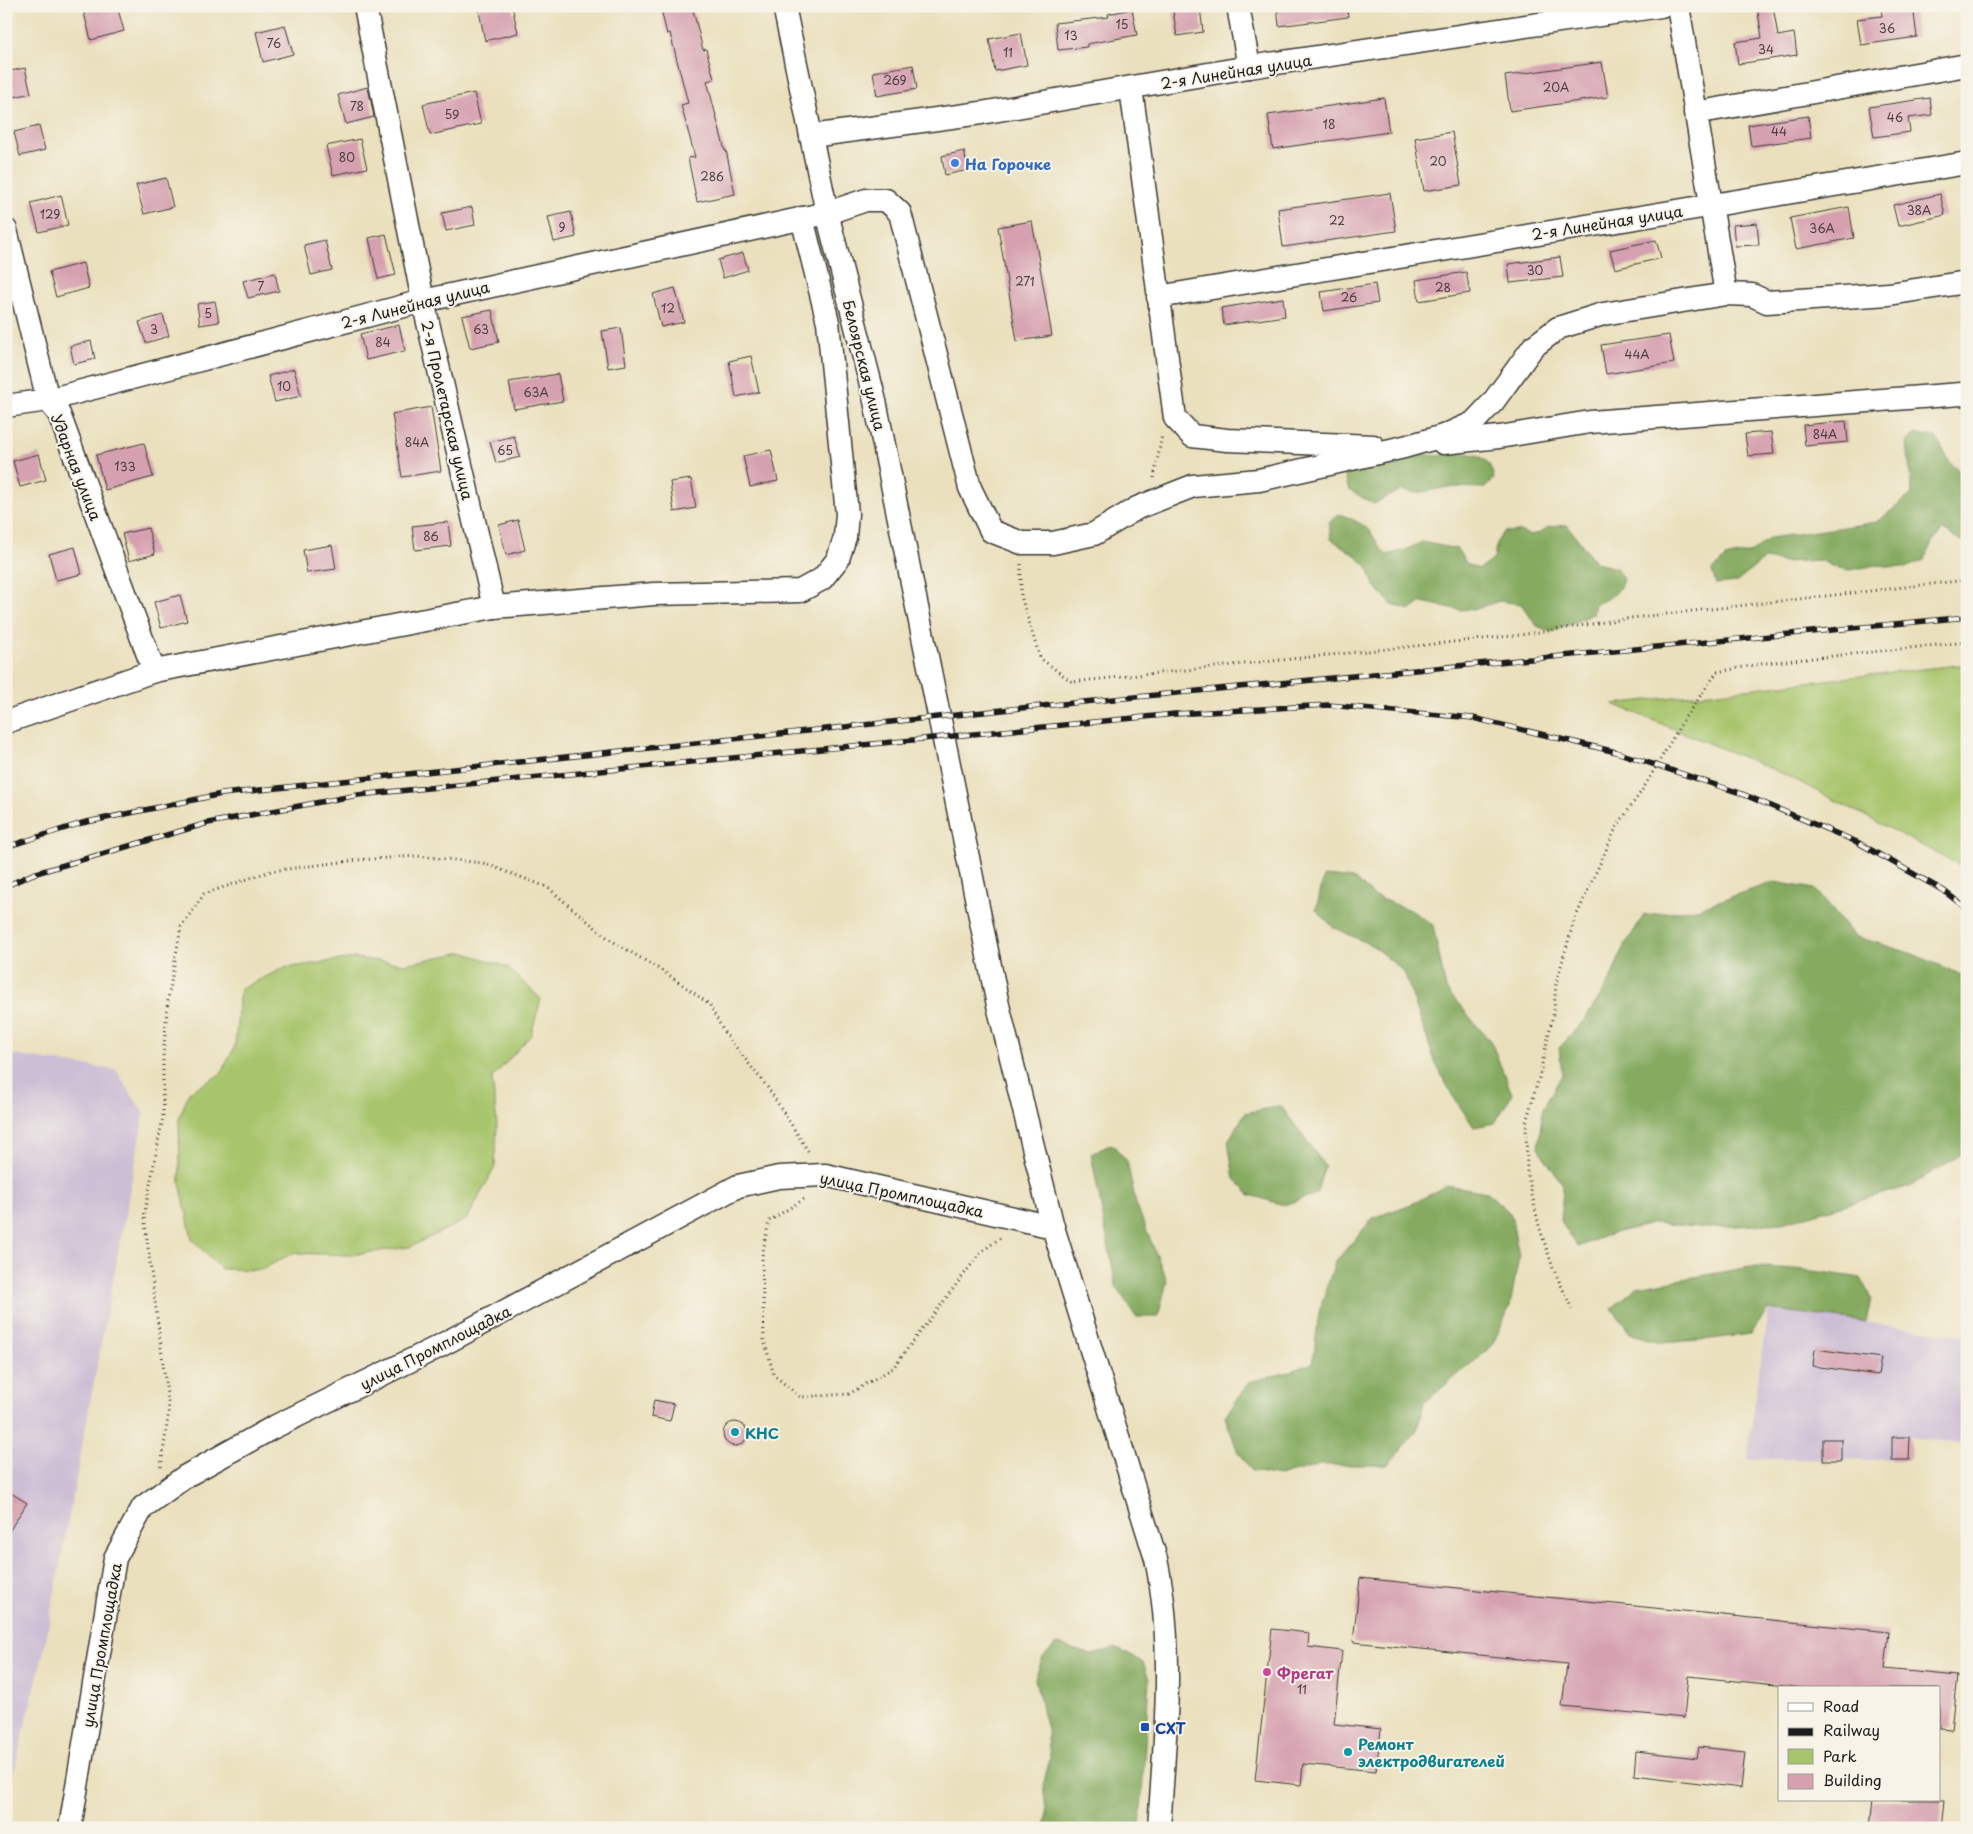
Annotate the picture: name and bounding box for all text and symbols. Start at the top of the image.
house number: 15 [1115,15,1129,33]
house number: 36 [1879,19,1895,37]
house number: 13 [1064,26,1078,44]
house number: 76 [267,34,281,52]
house number: 34 [1758,40,1774,58]
house number: 11 [1003,43,1013,61]
street label: 2-я Линейная улица [1159,48,1314,94]
house number: 269 [883,71,907,89]
house number: 20А [1543,78,1569,96]
house number: 78 [350,97,364,115]
house number: 59 [445,105,459,123]
house number: 46 [1887,108,1903,126]
house number: 18 [1323,115,1335,133]
house number: 44 [1771,122,1787,140]
house number: 80 [339,148,355,166]
place label: На Горочке [965,152,1051,175]
house number: 20 [1429,152,1447,170]
marker: На Горочке [949,157,961,169]
house number: 286 [700,167,724,185]
street label: 2-я Линейная улица [1530,199,1685,245]
house number: 38А [1907,201,1931,219]
house number: 129 [40,205,60,223]
house number: 22 [1329,211,1345,229]
house number: 9 [558,218,566,236]
house number: 36А [1809,219,1835,237]
house number: 30 [1527,261,1544,279]
house number: 271 [1015,272,1035,290]
street label: 2-я Линейная улица [338,274,492,334]
house number: 7 [258,277,265,295]
house number: 28 [1435,278,1451,296]
house number: 26 [1341,288,1357,306]
street label: Белоярская улица [838,297,893,433]
house number: 12 [661,299,675,317]
house number: 5 [204,304,212,322]
street label: 2-я Пролетарская улица [416,318,480,503]
house number: 3 [150,320,158,338]
house number: 63 [473,320,489,338]
house number: 84 [375,333,391,351]
house number: 44А [1624,345,1650,363]
house number: 10 [277,377,291,395]
house number: 63А [523,383,549,401]
street label: Ударная улица [46,410,108,524]
house number: 84А [1813,425,1837,443]
house number: 84А [405,433,429,451]
house number: 65 [497,441,513,459]
house number: 133 [114,457,136,475]
house number: 86 [423,527,439,545]
street label: улица Промплощадка [818,1165,987,1223]
street label: улица Промплощадка [355,1299,515,1395]
place label: КНС [745,1421,779,1444]
marker: КНС [729,1426,741,1438]
street label: улица Промплощадка [75,1560,127,1729]
place label: Фрегат [1277,1661,1334,1684]
marker: Фрегат [1261,1666,1273,1678]
house number: 11 [1297,1680,1307,1698]
legend [1778,1686,1940,1802]
text: Road [1823,1694,1859,1717]
place label: СХТ [1155,1716,1187,1739]
text: Railway [1823,1718,1880,1741]
marker: СХТ [1139,1721,1151,1733]
place label: Ремонт электродвигателей [1358,1732,1505,1772]
text: Park [1823,1744,1857,1767]
marker: Ремонт электродвигателей [1342,1746,1354,1758]
text: Building [1823,1768,1882,1791]

